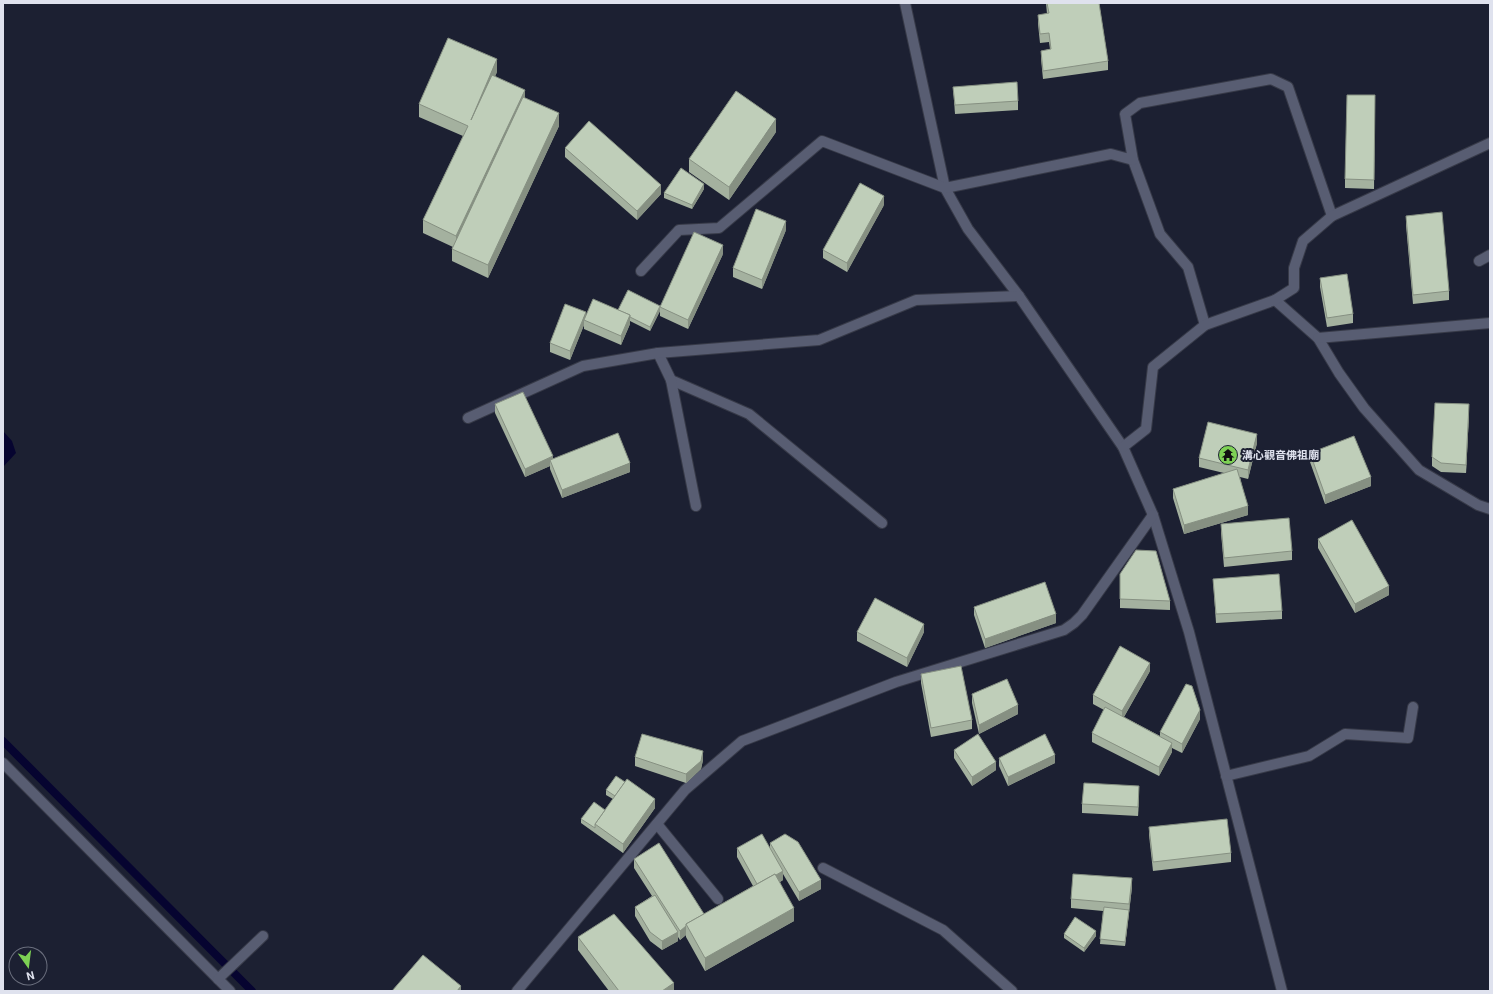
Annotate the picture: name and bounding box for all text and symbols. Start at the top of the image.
temple icon: 溝心觀音佛祖廟 [1217,444,1239,466]
place label: 溝心觀音佛祖廟 [1242,449,1319,462]
north arrow [8,946,48,986]
text: N [25,968,36,983]

